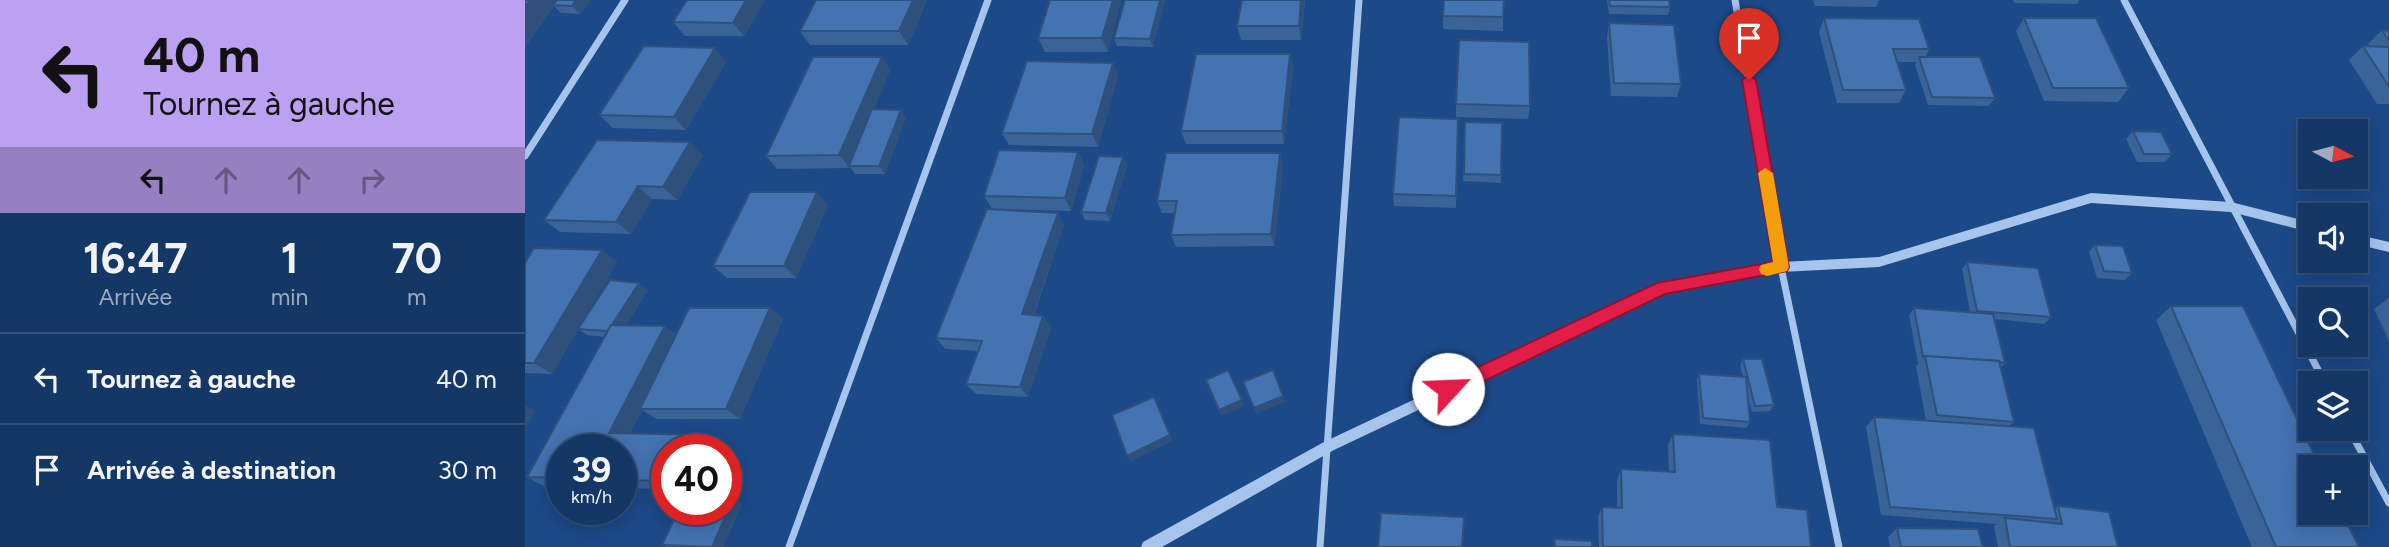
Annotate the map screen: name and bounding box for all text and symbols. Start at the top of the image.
pin [1719,8,1779,80]
icon: arrive [1730,19,1768,57]
text: 40 m [143,25,260,84]
icon: left [28,28,119,119]
text: Tournez à gauche [143,85,395,123]
north arrow [2298,119,2368,189]
map controls [2298,119,2368,525]
icon: left [134,161,172,199]
icon: ahead [207,161,245,199]
icon: ahead [280,161,318,199]
icon: right [353,161,391,199]
button: sound [2298,203,2368,273]
text: 16:47 [83,233,188,284]
text: 1 [281,233,298,284]
text: 70 [391,233,442,284]
text: Arrivée [99,283,172,311]
text: min [271,283,308,311]
text: m [407,283,427,311]
button: search [2298,287,2368,357]
position arrow [1411,352,1485,426]
icon: left [28,360,66,398]
text: Tournez à gauche [87,363,296,395]
text: 40 m [436,363,497,395]
button: layers [2298,371,2368,441]
speed limit sign: 40 [651,434,742,525]
text: 39 [572,449,611,491]
icon: arrive [28,451,66,489]
text: Arrivée à destination [87,454,336,486]
text: 30 m [438,454,497,486]
button: + [2298,455,2368,525]
text: km/h [571,486,612,508]

